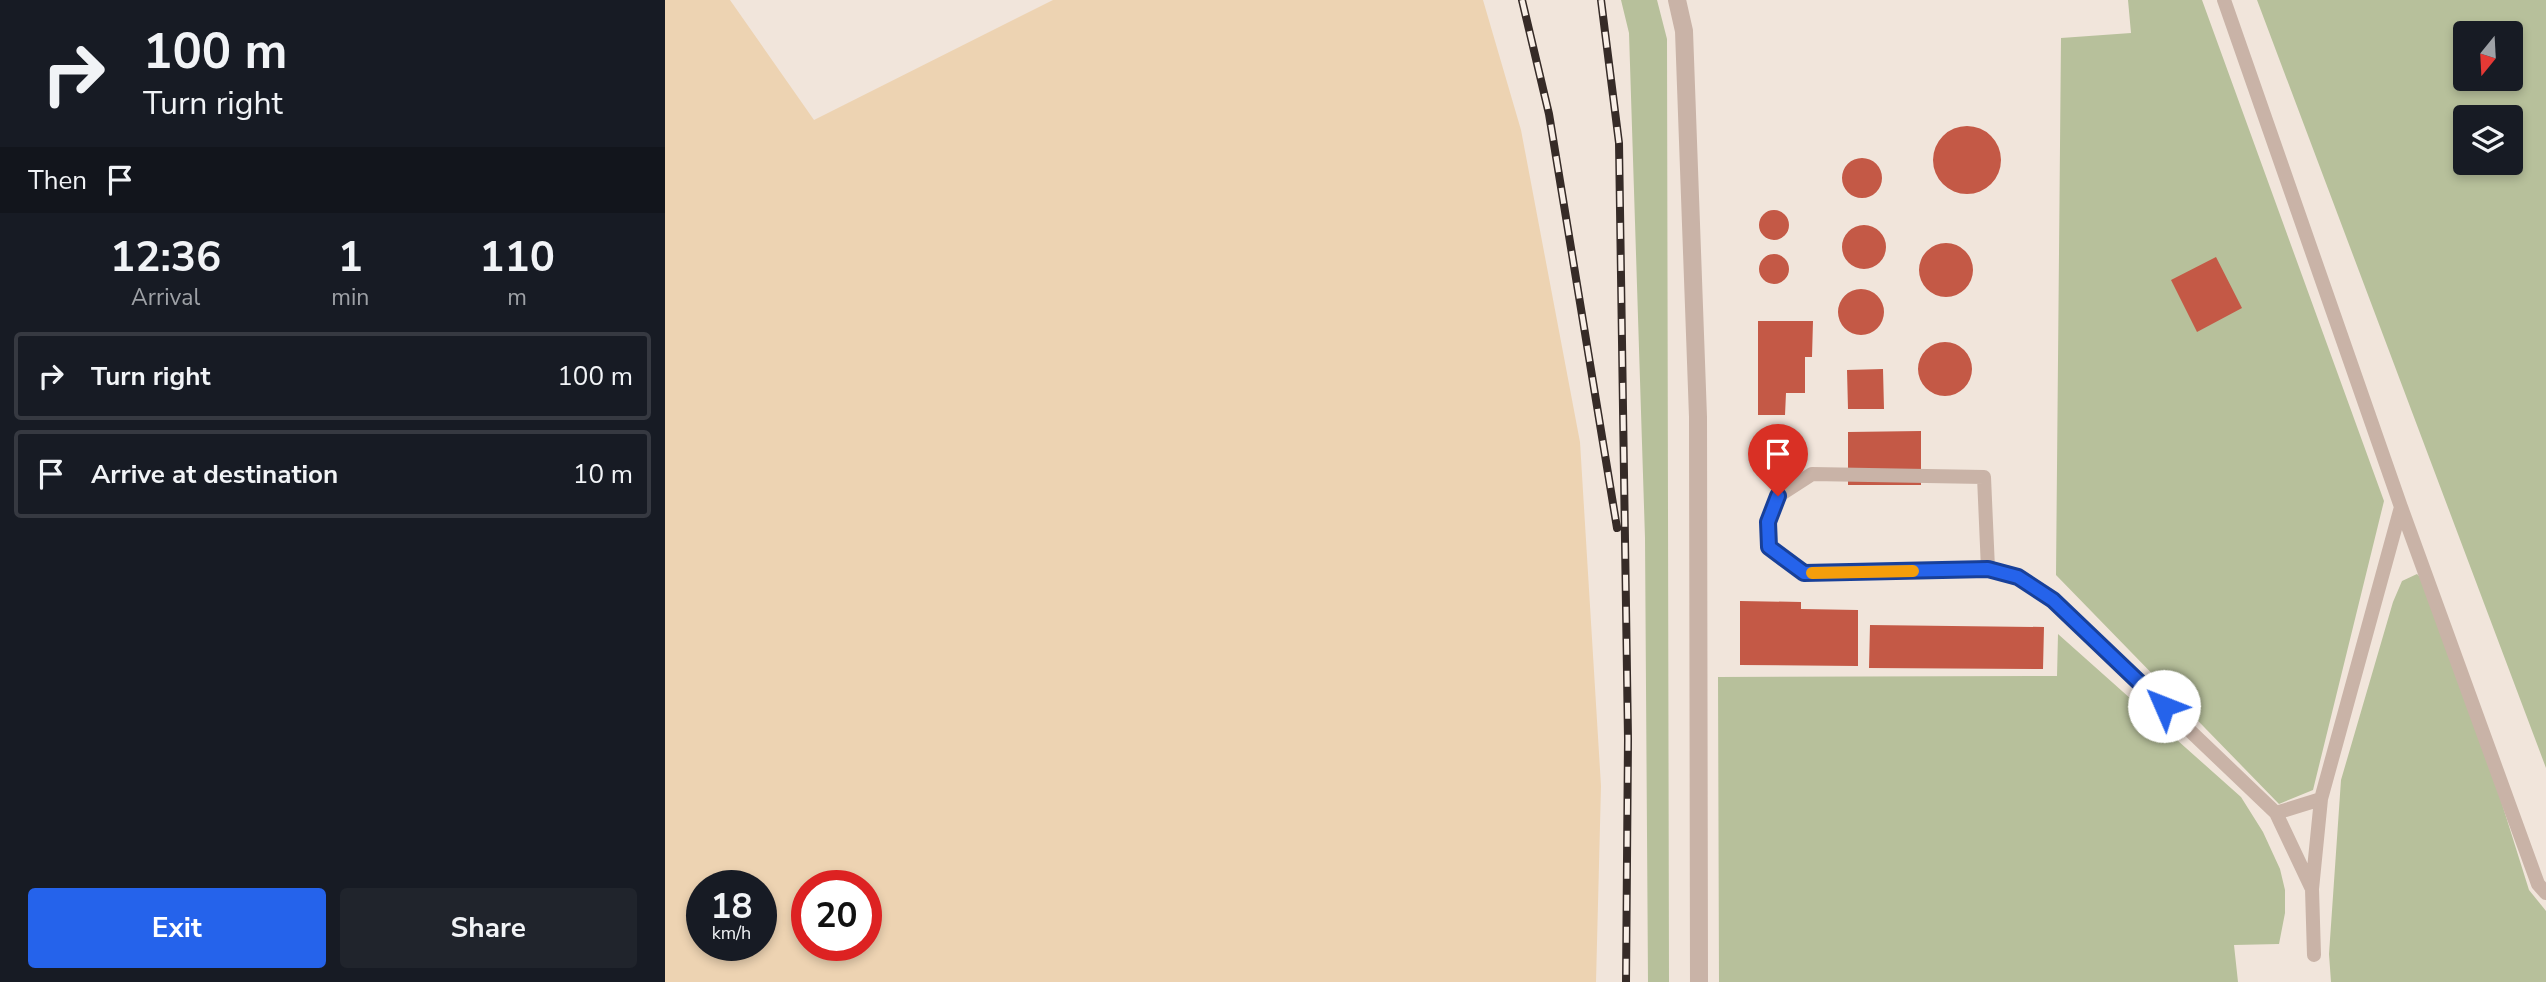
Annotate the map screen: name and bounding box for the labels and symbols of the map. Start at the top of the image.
north arrow [2453,21,2523,91]
pin [1748,424,1808,496]
position arrow [2127,669,2201,743]
speed limit sign: 20 [791,870,882,961]

